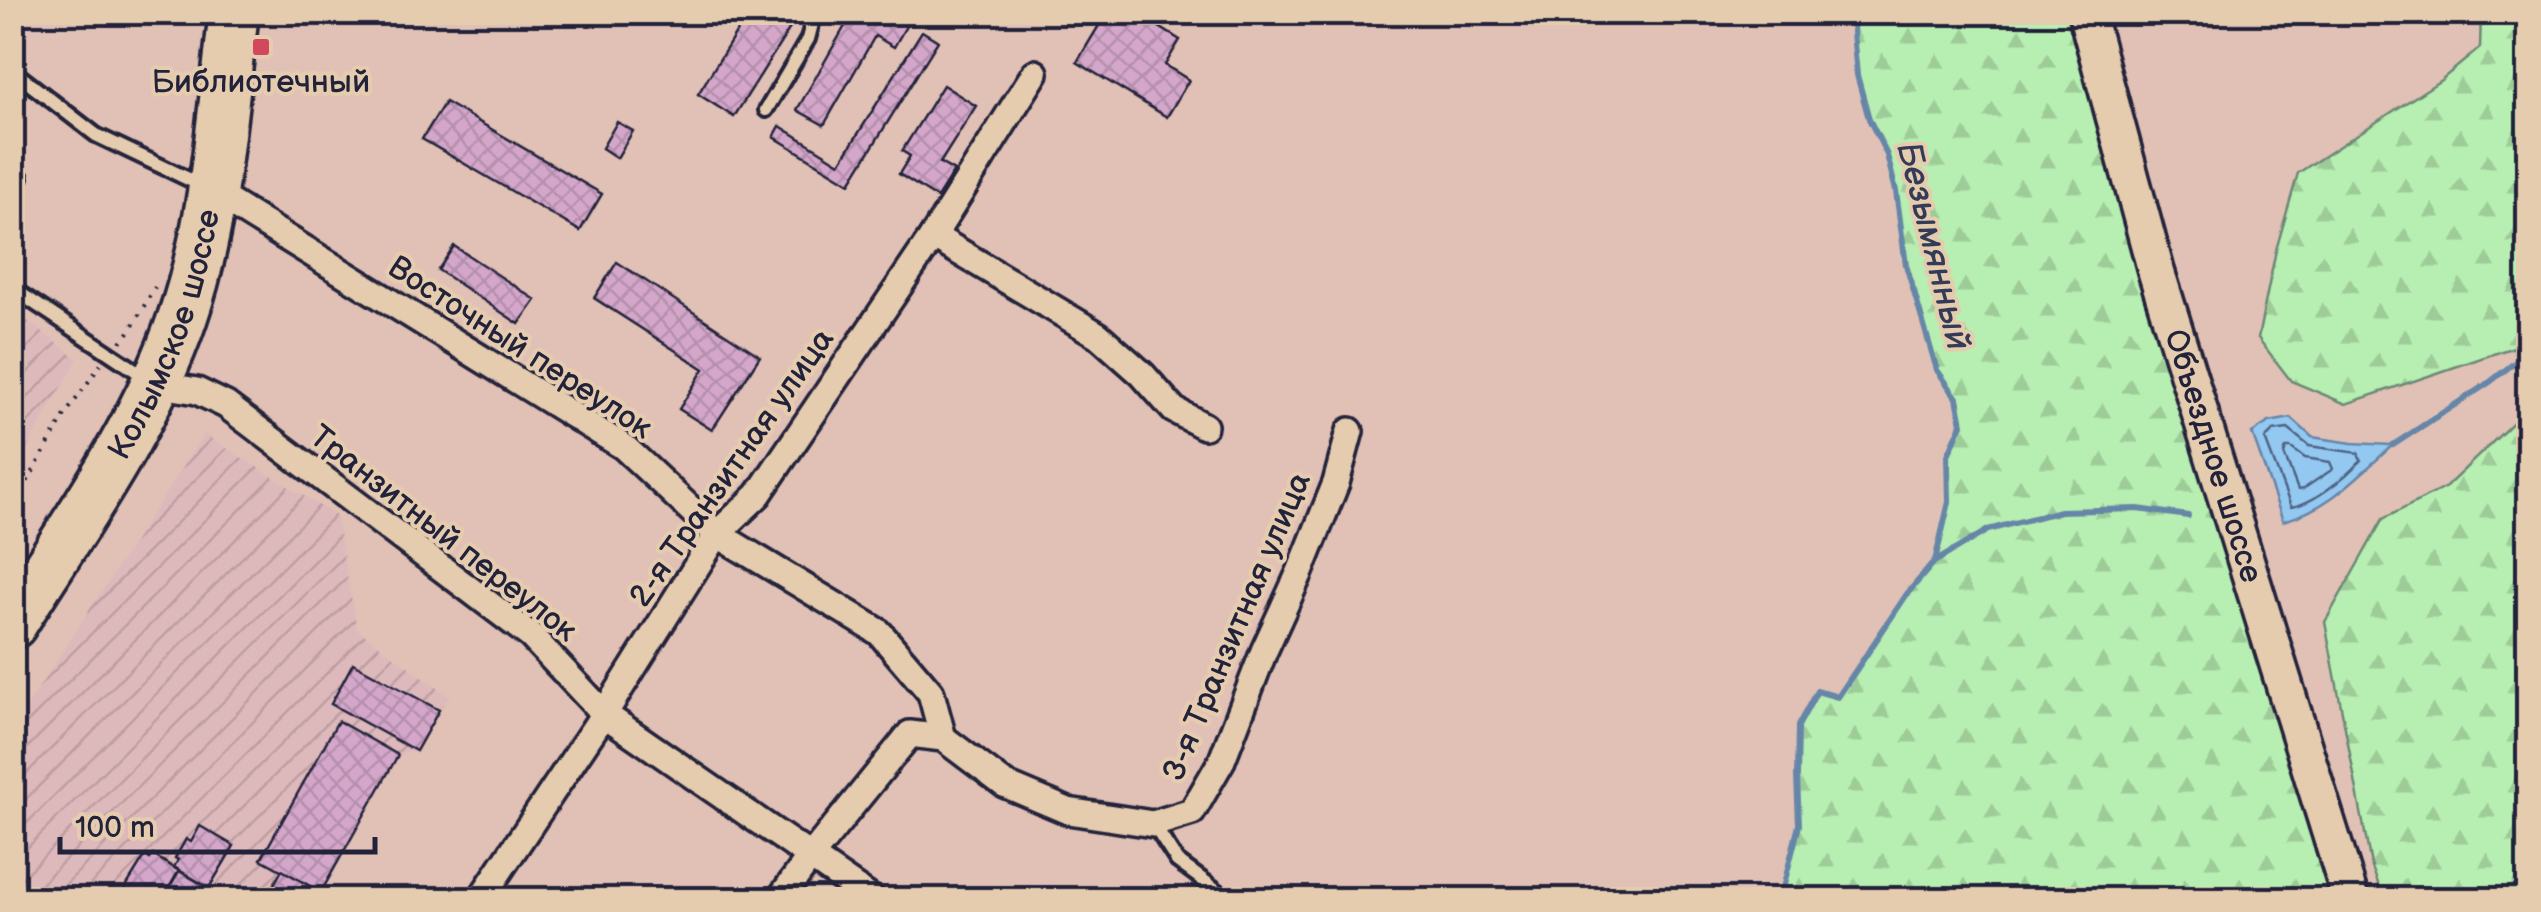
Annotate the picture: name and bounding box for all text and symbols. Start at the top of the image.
marker: Библиотечный [250,36,272,58]
place label: Библиотечный [152,63,370,102]
water label: Безымянный [1886,137,1980,355]
street label: Колымское шоссе [100,206,229,467]
street label: Восточный переулок [381,248,659,448]
street label: 2-я Транзитная улица [621,321,843,615]
street label: Объездное шоссе [2156,325,2271,588]
street label: Транзитный переулок [301,417,585,651]
street label: 3-я Транзитная улица [1154,467,1320,787]
scale bar [60,792,375,854]
text: 100 m [75,810,155,846]

